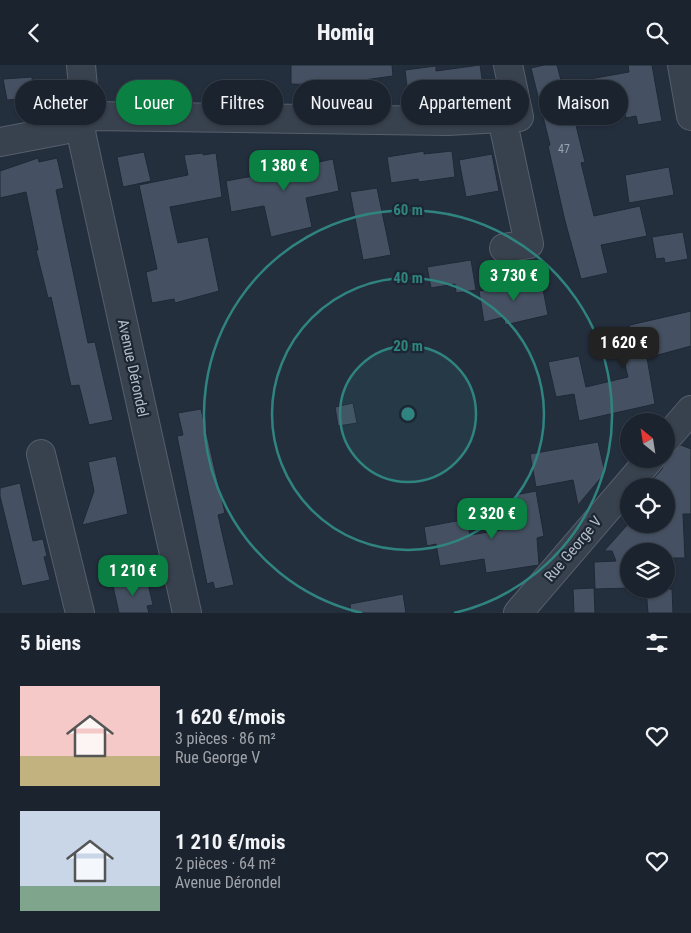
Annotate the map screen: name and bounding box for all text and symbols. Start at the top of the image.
icon: back [20,19,48,47]
icon: search [643,19,671,47]
text: Homiq [317,20,374,45]
chip: Acheter [15,80,106,125]
chip: Louer [116,80,192,125]
chip: Filtres [202,80,283,125]
chip: Nouveau [293,80,391,125]
chip: Appartement [401,80,529,125]
chip: Maison [539,80,628,125]
house number: 47 [558,142,570,156]
pin: 1 380 € [238,149,330,192]
text: 1 380 € [260,156,308,175]
text: 60 m [393,201,423,219]
pin: 3 730 € [468,259,560,302]
text: 3 730 € [490,266,538,285]
text: 40 m [393,269,423,287]
street label: Avenue Dérondel [114,318,152,418]
pin: 1 620 € [578,327,670,369]
text: 1 620 € [600,333,648,352]
text: 20 m [393,337,423,355]
centre of rings [399,405,417,423]
north arrow [620,413,675,467]
map controls [620,413,675,598]
button: locate [620,478,675,533]
pin: 2 320 € [446,497,538,540]
text: 2 320 € [468,504,516,523]
street label: Rue George V [540,512,606,585]
button: layers [620,543,675,598]
pin: 1 210 € [87,555,179,597]
text: 1 210 € [109,561,157,580]
icon: filters [643,629,671,657]
text: 5 biens [20,631,81,655]
text: 1 620 €/mois [175,705,286,729]
icon: home [60,706,120,766]
icon: heart [643,722,671,750]
text: 3 pièces · 86 m² [175,729,276,748]
text: Rue George V [175,748,260,767]
text: 1 210 €/mois [175,830,286,854]
icon: home [60,831,120,891]
icon: heart [643,847,671,875]
text: 2 pièces · 64 m² [175,854,276,873]
text: Avenue Dérondel [175,873,281,892]

